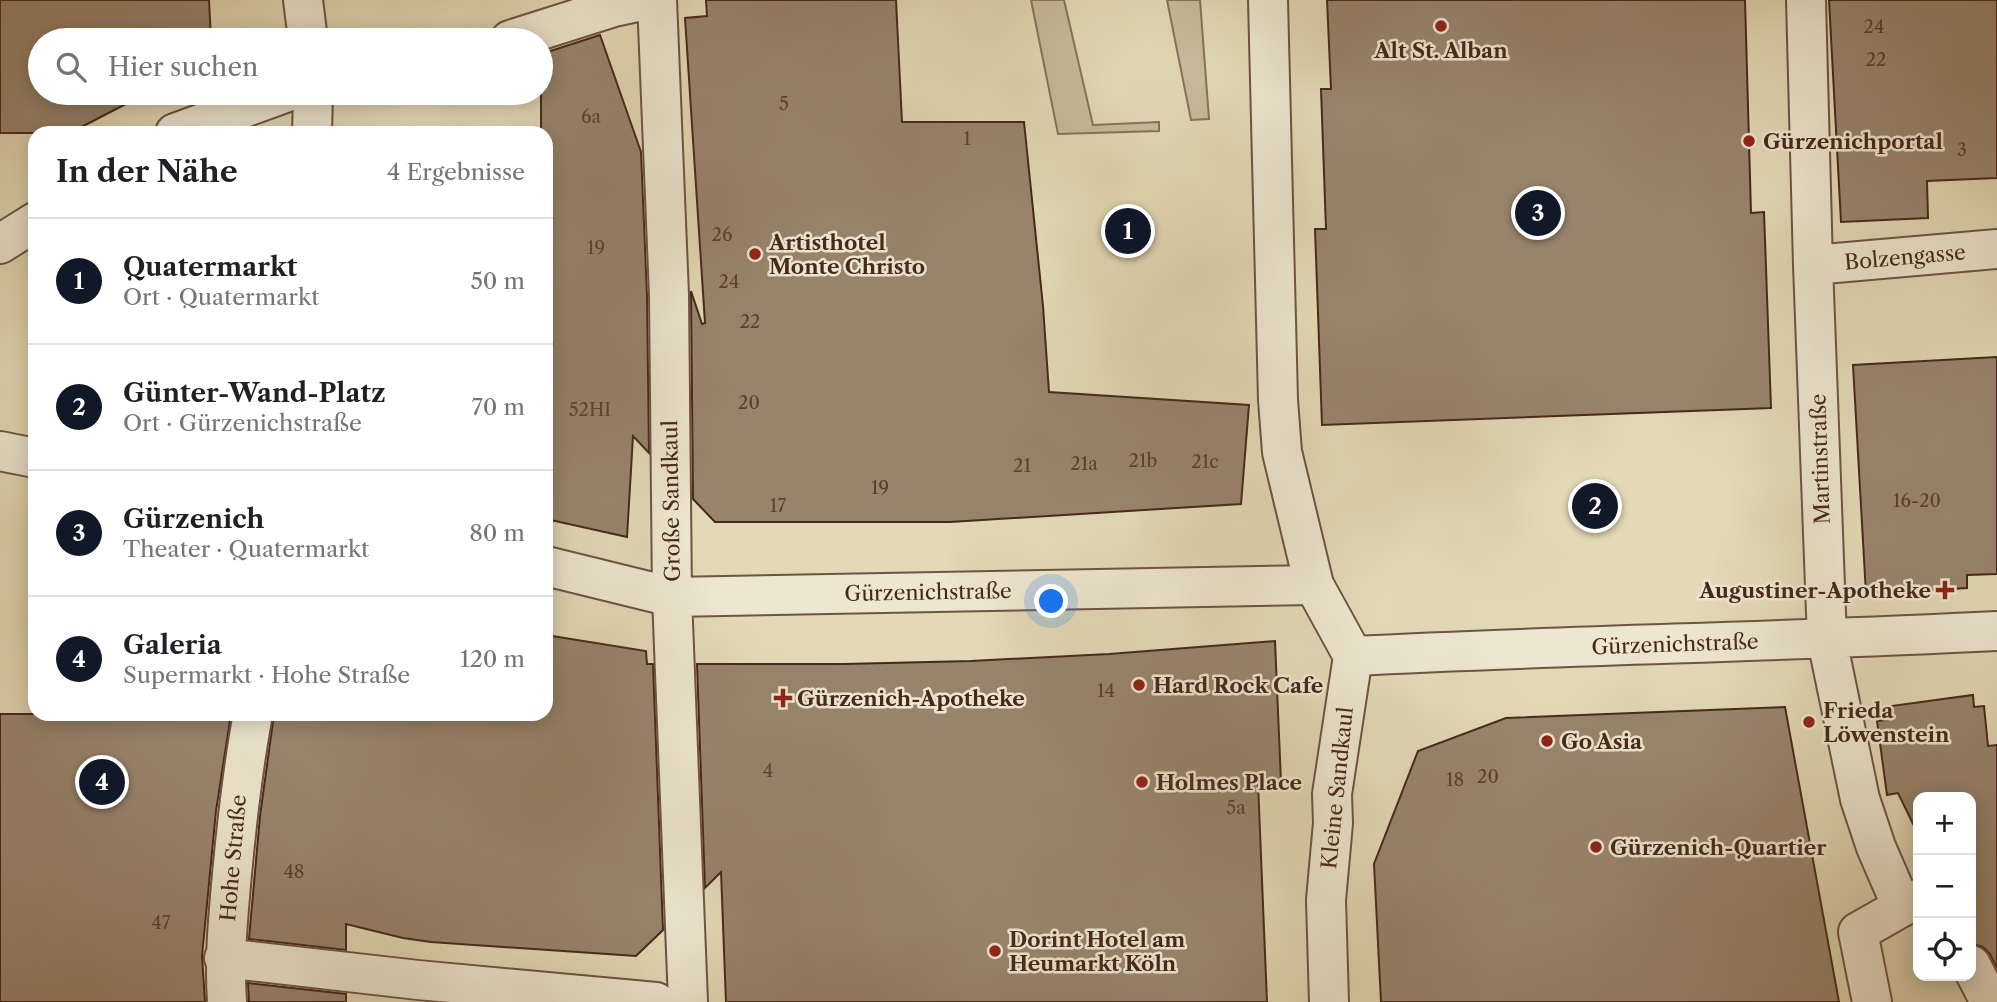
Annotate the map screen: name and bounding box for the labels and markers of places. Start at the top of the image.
marker: Alt St. Alban [1433,18,1449,34]
place label: Alt St. Alban [1373,38,1508,63]
place label: Gürzenichportal [1763,129,1943,154]
marker: Gürzenichportal [1741,133,1757,149]
pin: 3 [1515,187,1561,239]
pin: 1 [1105,205,1151,257]
place label: Artisthotel Monte Christo [768,230,925,279]
marker: Artisthotel Monte Christo [747,246,763,262]
pin: 2 [1572,480,1618,532]
place label: Augustiner-Apotheke [1698,578,1931,603]
marker: Augustiner-Apotheke [1937,582,1953,598]
place label: Hard Rock Cafe [1153,673,1323,698]
marker: Hard Rock Cafe [1131,677,1147,693]
place label: Gürzenich-Apotheke [797,686,1025,711]
marker: Gürzenich-Apotheke [775,690,791,706]
place label: Frieda Löwenstein [1823,698,1950,747]
marker: Frieda Löwenstein [1801,714,1817,730]
place label: Go Asia [1561,729,1643,754]
marker: Go Asia [1539,733,1555,749]
pin: 4 [79,756,125,808]
place label: Holmes Place [1156,770,1302,795]
marker: Holmes Place [1134,774,1150,790]
place label: Gürzenich-Quartier [1610,835,1827,860]
marker: Gürzenich-Quartier [1588,839,1604,855]
place label: Dorint Hotel am Heumarkt Köln [1009,927,1185,976]
marker: Dorint Hotel am Heumarkt Köln [987,943,1003,959]

